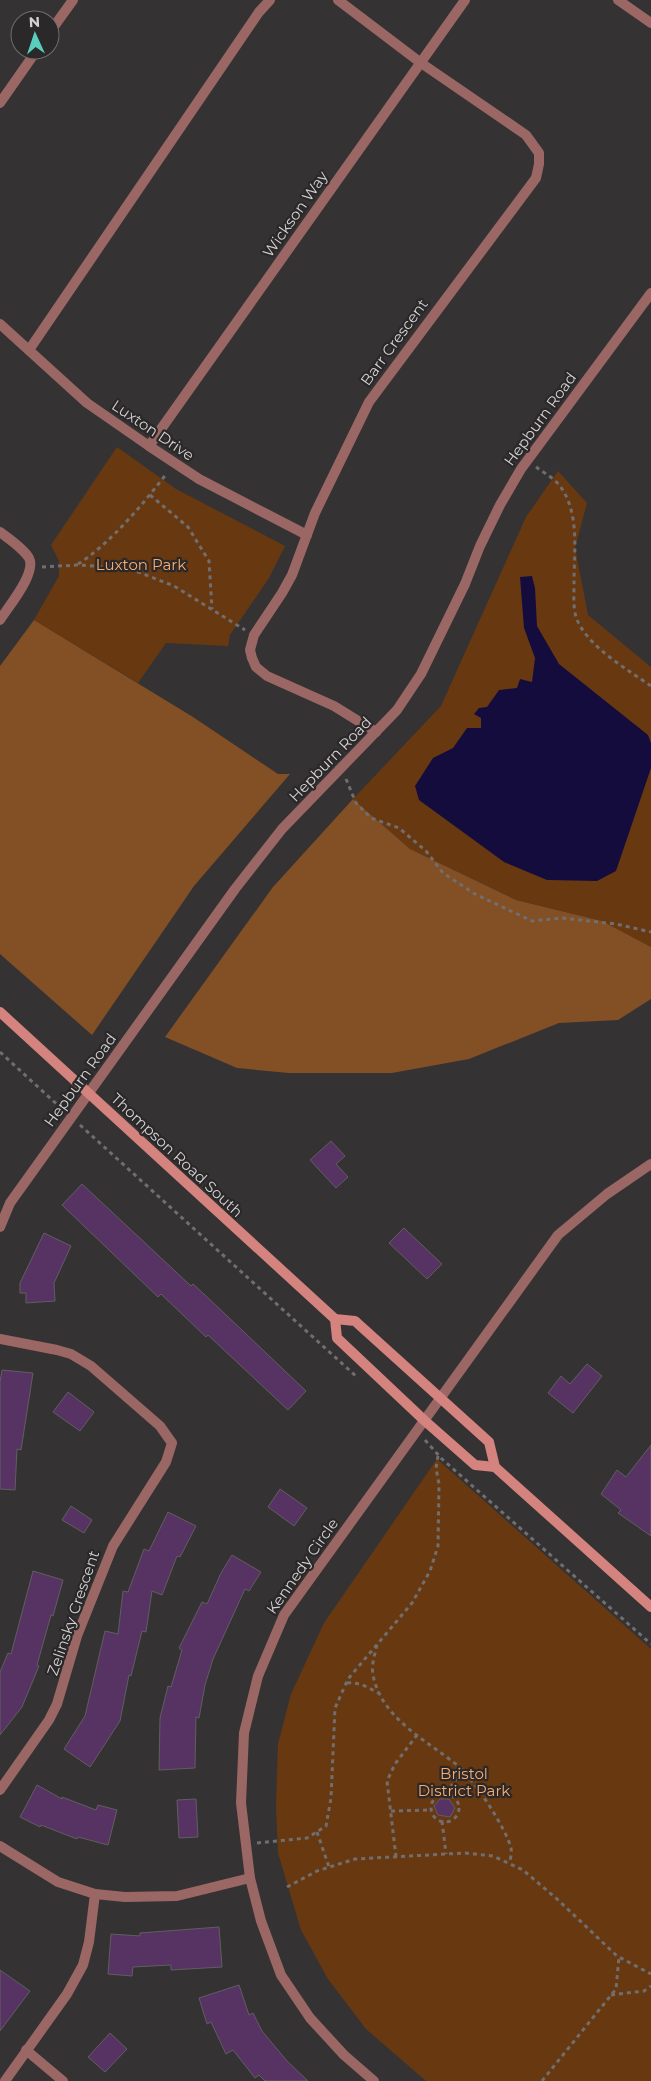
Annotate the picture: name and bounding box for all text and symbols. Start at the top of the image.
north arrow [10,10,60,60]
text: N [28,13,40,31]
street label: Wickson Way [258,167,332,261]
street label: Barr Crescent [356,295,432,389]
street label: Hepburn Road [500,369,580,469]
street label: Luxton Drive [108,395,198,465]
park label: Luxton Park [96,555,186,574]
street label: Hepburn Road [285,713,375,805]
street label: Hepburn Road [40,1030,120,1130]
street label: Thompson Road South [107,1089,247,1221]
street label: Kennedy Circle [262,1514,342,1618]
street label: Zelinsky Crescent [43,1548,103,1678]
park label: Bristol District Park [418,1764,510,1800]

